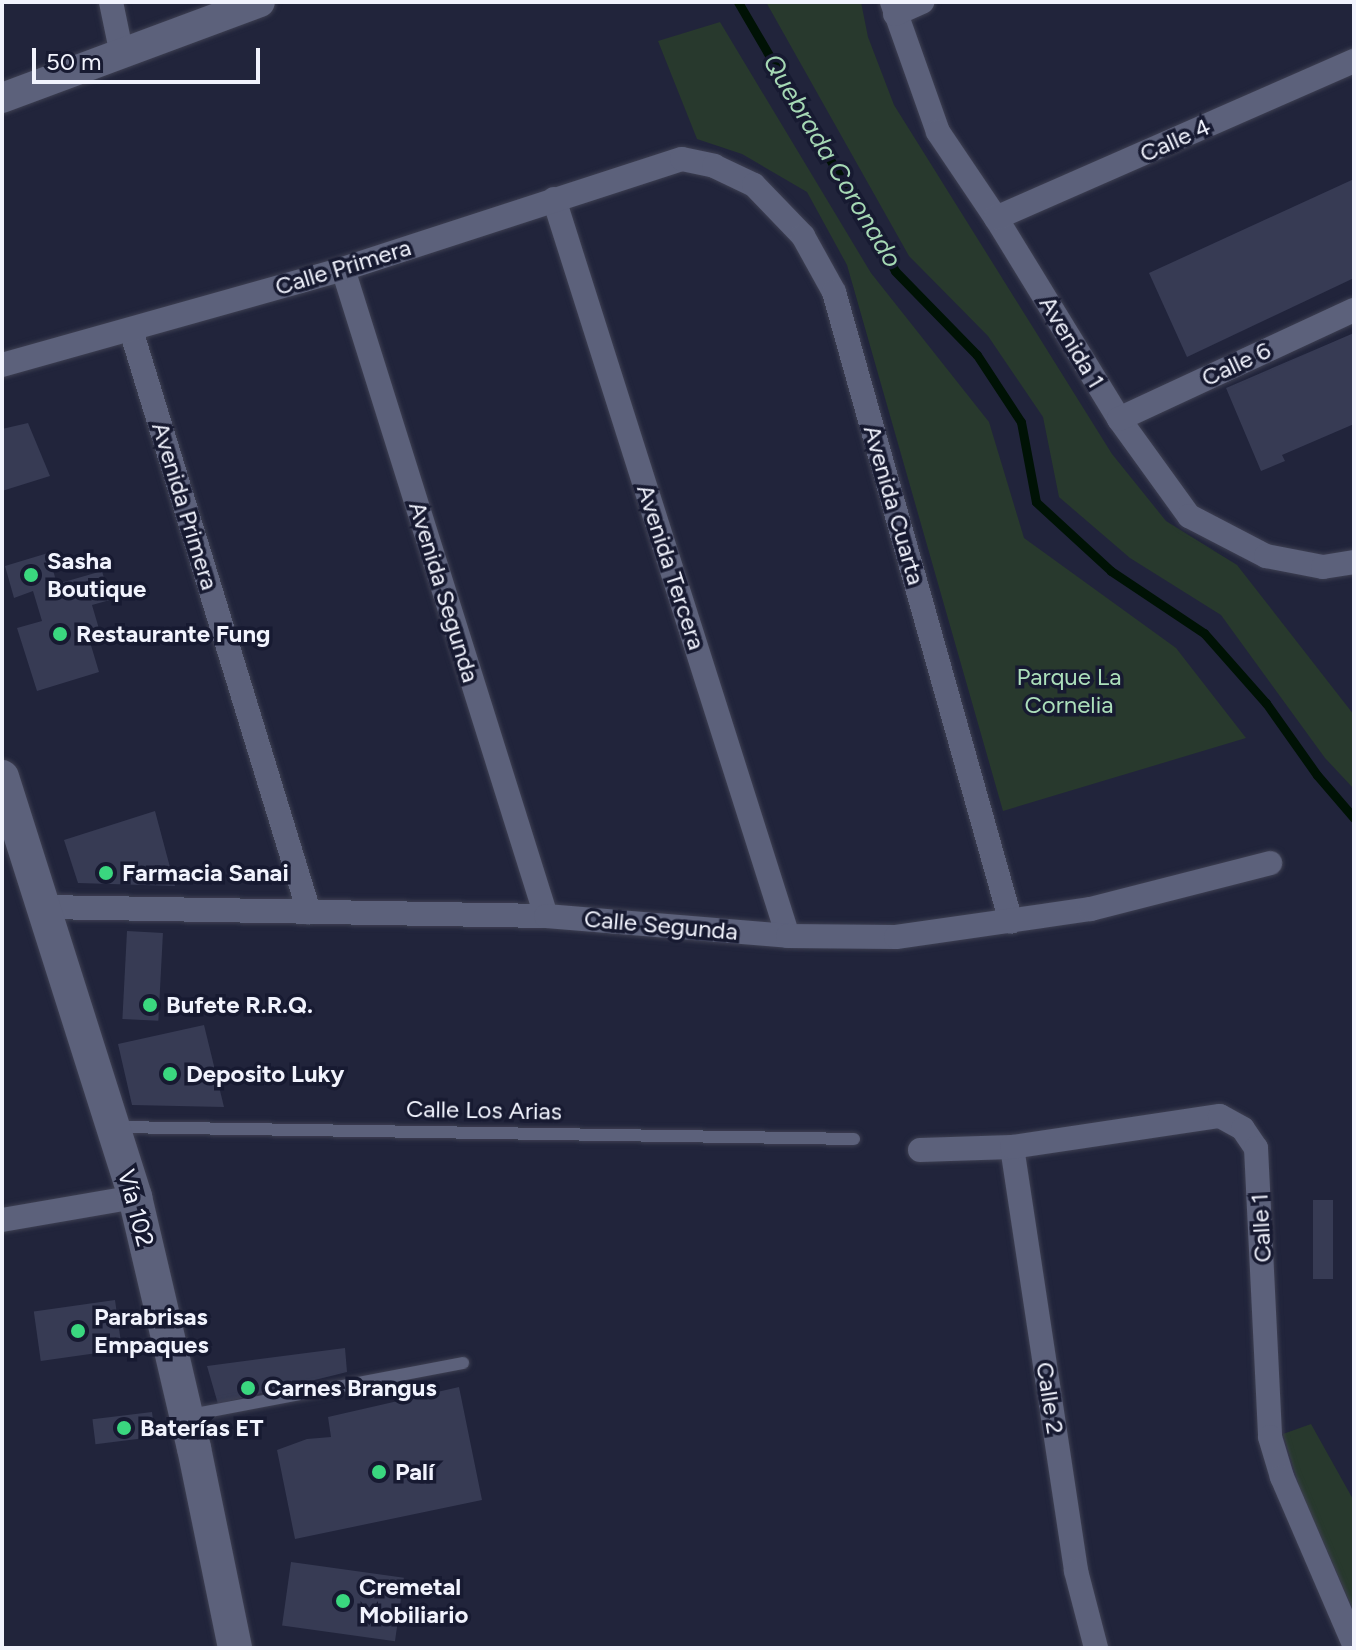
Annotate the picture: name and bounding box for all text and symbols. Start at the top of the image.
scale bar [36,32,264,82]
text: 50 m [46,47,102,76]
water label: Quebrada Coronado [756,49,908,273]
street label: Calle 4 [1135,112,1215,168]
street label: Calle Primera [272,233,414,301]
street label: Avenida 1 [1033,291,1111,393]
street label: Calle 6 [1197,336,1275,392]
street label: Avenida Primera [146,419,224,593]
street label: Avenida Cuarta [857,422,931,588]
street label: Avenida Tercera [631,481,711,653]
street label: Avenida Segunda [403,498,485,686]
place label: Sasha Boutique [47,547,146,603]
marker: Sasha Boutique [22,566,40,584]
place label: Restaurante Fung [76,620,271,648]
marker: Restaurante Fung [51,625,69,643]
park label: Parque La Cornelia [1016,663,1122,719]
place label: Farmacia Sanai [122,859,289,887]
marker: Farmacia Sanai [97,864,115,882]
street label: Calle Segunda [583,904,739,946]
place label: Bufete R.R.Q. [166,991,313,1019]
marker: Bufete R.R.Q. [141,996,159,1014]
place label: Deposito Luky [186,1060,344,1088]
marker: Deposito Luky [161,1065,179,1083]
street label: Calle Los Arias [406,1094,562,1126]
street label: Vía 102 [112,1166,160,1250]
street label: Calle 1 [1245,1193,1277,1263]
place label: Parabrisas Empaques [94,1303,209,1359]
marker: Parabrisas Empaques [69,1322,87,1340]
street label: Calle 2 [1030,1360,1070,1436]
place label: Carnes Brangus [264,1374,437,1402]
marker: Carnes Brangus [239,1379,257,1397]
place label: Baterías ET [140,1414,263,1442]
marker: Baterías ET [115,1419,133,1437]
place label: Palí [395,1458,434,1486]
marker: Palí [370,1463,388,1481]
place label: Cremetal Mobiliario [359,1573,468,1629]
marker: Cremetal Mobiliario [334,1592,352,1610]

